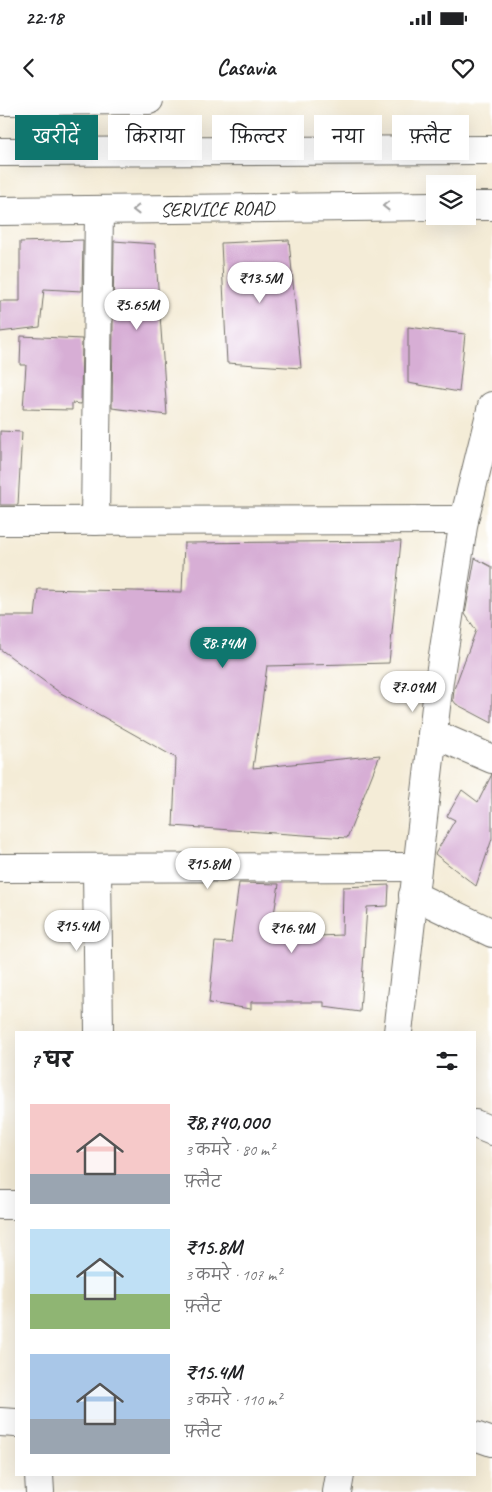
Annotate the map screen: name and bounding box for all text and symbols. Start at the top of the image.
text: 22:18 [25,6,63,30]
icon: back [15,54,43,82]
text: Casavia [217,54,275,82]
icon: heart [449,54,477,82]
chip: खरीदें [15,115,98,160]
chip: किराया [108,115,202,160]
chip: फ़िल्टर [212,115,304,160]
chip: नया [314,115,382,160]
chip: फ़्लैट [392,115,469,160]
map controls [426,175,476,225]
button: layers [426,175,476,225]
street label: SERVICE ROAD [160,195,277,222]
one-way arrow [382,201,390,212]
one-way arrow [132,204,140,215]
pin: ₹13.5M [219,262,301,304]
text: ₹13.5M [238,268,282,288]
pin: ₹5.65M [96,288,178,331]
text: ₹5.65M [115,295,159,315]
pin: ₹8.74M [182,626,264,669]
text: ₹8.74M [201,633,245,653]
pin: ₹7.09M [372,670,454,713]
text: ₹7.09M [391,677,435,697]
pin: ₹15.8M [167,848,249,890]
text: ₹15.8M [186,854,230,874]
pin: ₹15.4M [36,910,118,952]
pin: ₹16.9M [251,912,333,954]
text: ₹15.4M [55,916,99,936]
text: ₹16.9M [270,918,314,938]
text: 7 घर [30,1047,72,1073]
icon: filters [433,1047,461,1075]
text: ₹8,740,000 [185,1109,269,1135]
icon: home [70,1124,130,1184]
text: 3 कमरे · 80 m² [185,1140,274,1160]
text: फ़्लैट [185,1172,221,1192]
text: ₹15.8M [185,1234,242,1260]
icon: home [70,1249,130,1309]
text: 3 कमरे · 107 m² [185,1265,281,1285]
text: फ़्लैट [185,1297,221,1317]
text: ₹15.4M [185,1359,242,1385]
icon: home [70,1374,130,1434]
text: 3 कमरे · 110 m² [185,1390,281,1410]
text: फ़्लैट [185,1422,221,1442]

